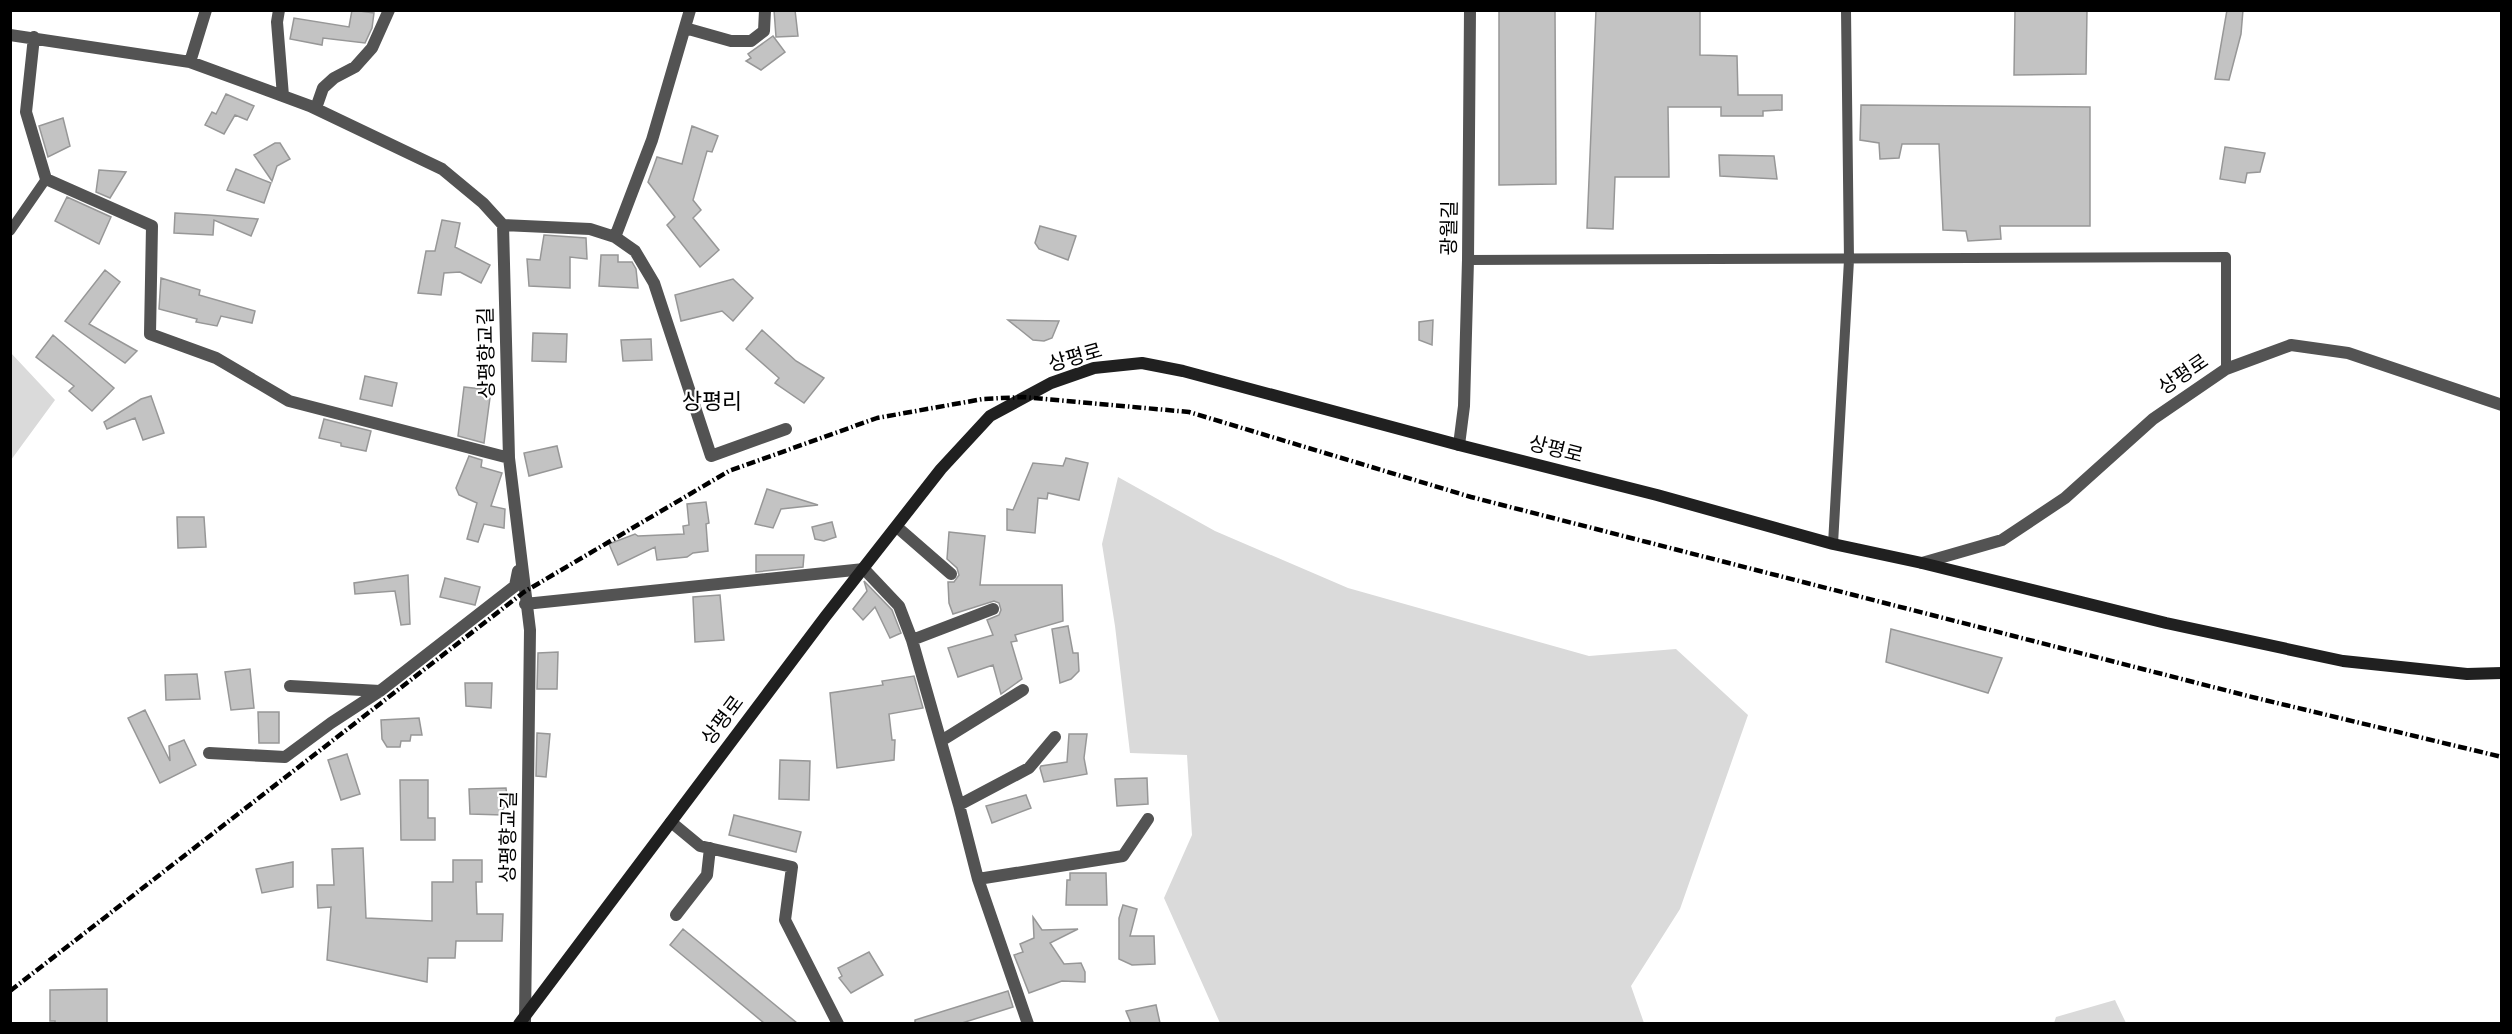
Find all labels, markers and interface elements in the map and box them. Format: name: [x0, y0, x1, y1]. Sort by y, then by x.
street label: 광월길: [1437, 200, 1461, 256]
street label: 상평향교길: [473, 307, 499, 399]
street label: 상평로: [1045, 338, 1105, 376]
street label: 상평로: [2153, 349, 2213, 399]
district label: 상평리: [682, 388, 742, 414]
street label: 상평로: [1526, 431, 1586, 467]
street label: 상평로: [696, 691, 748, 749]
street label: 상평향교길: [495, 791, 521, 883]

